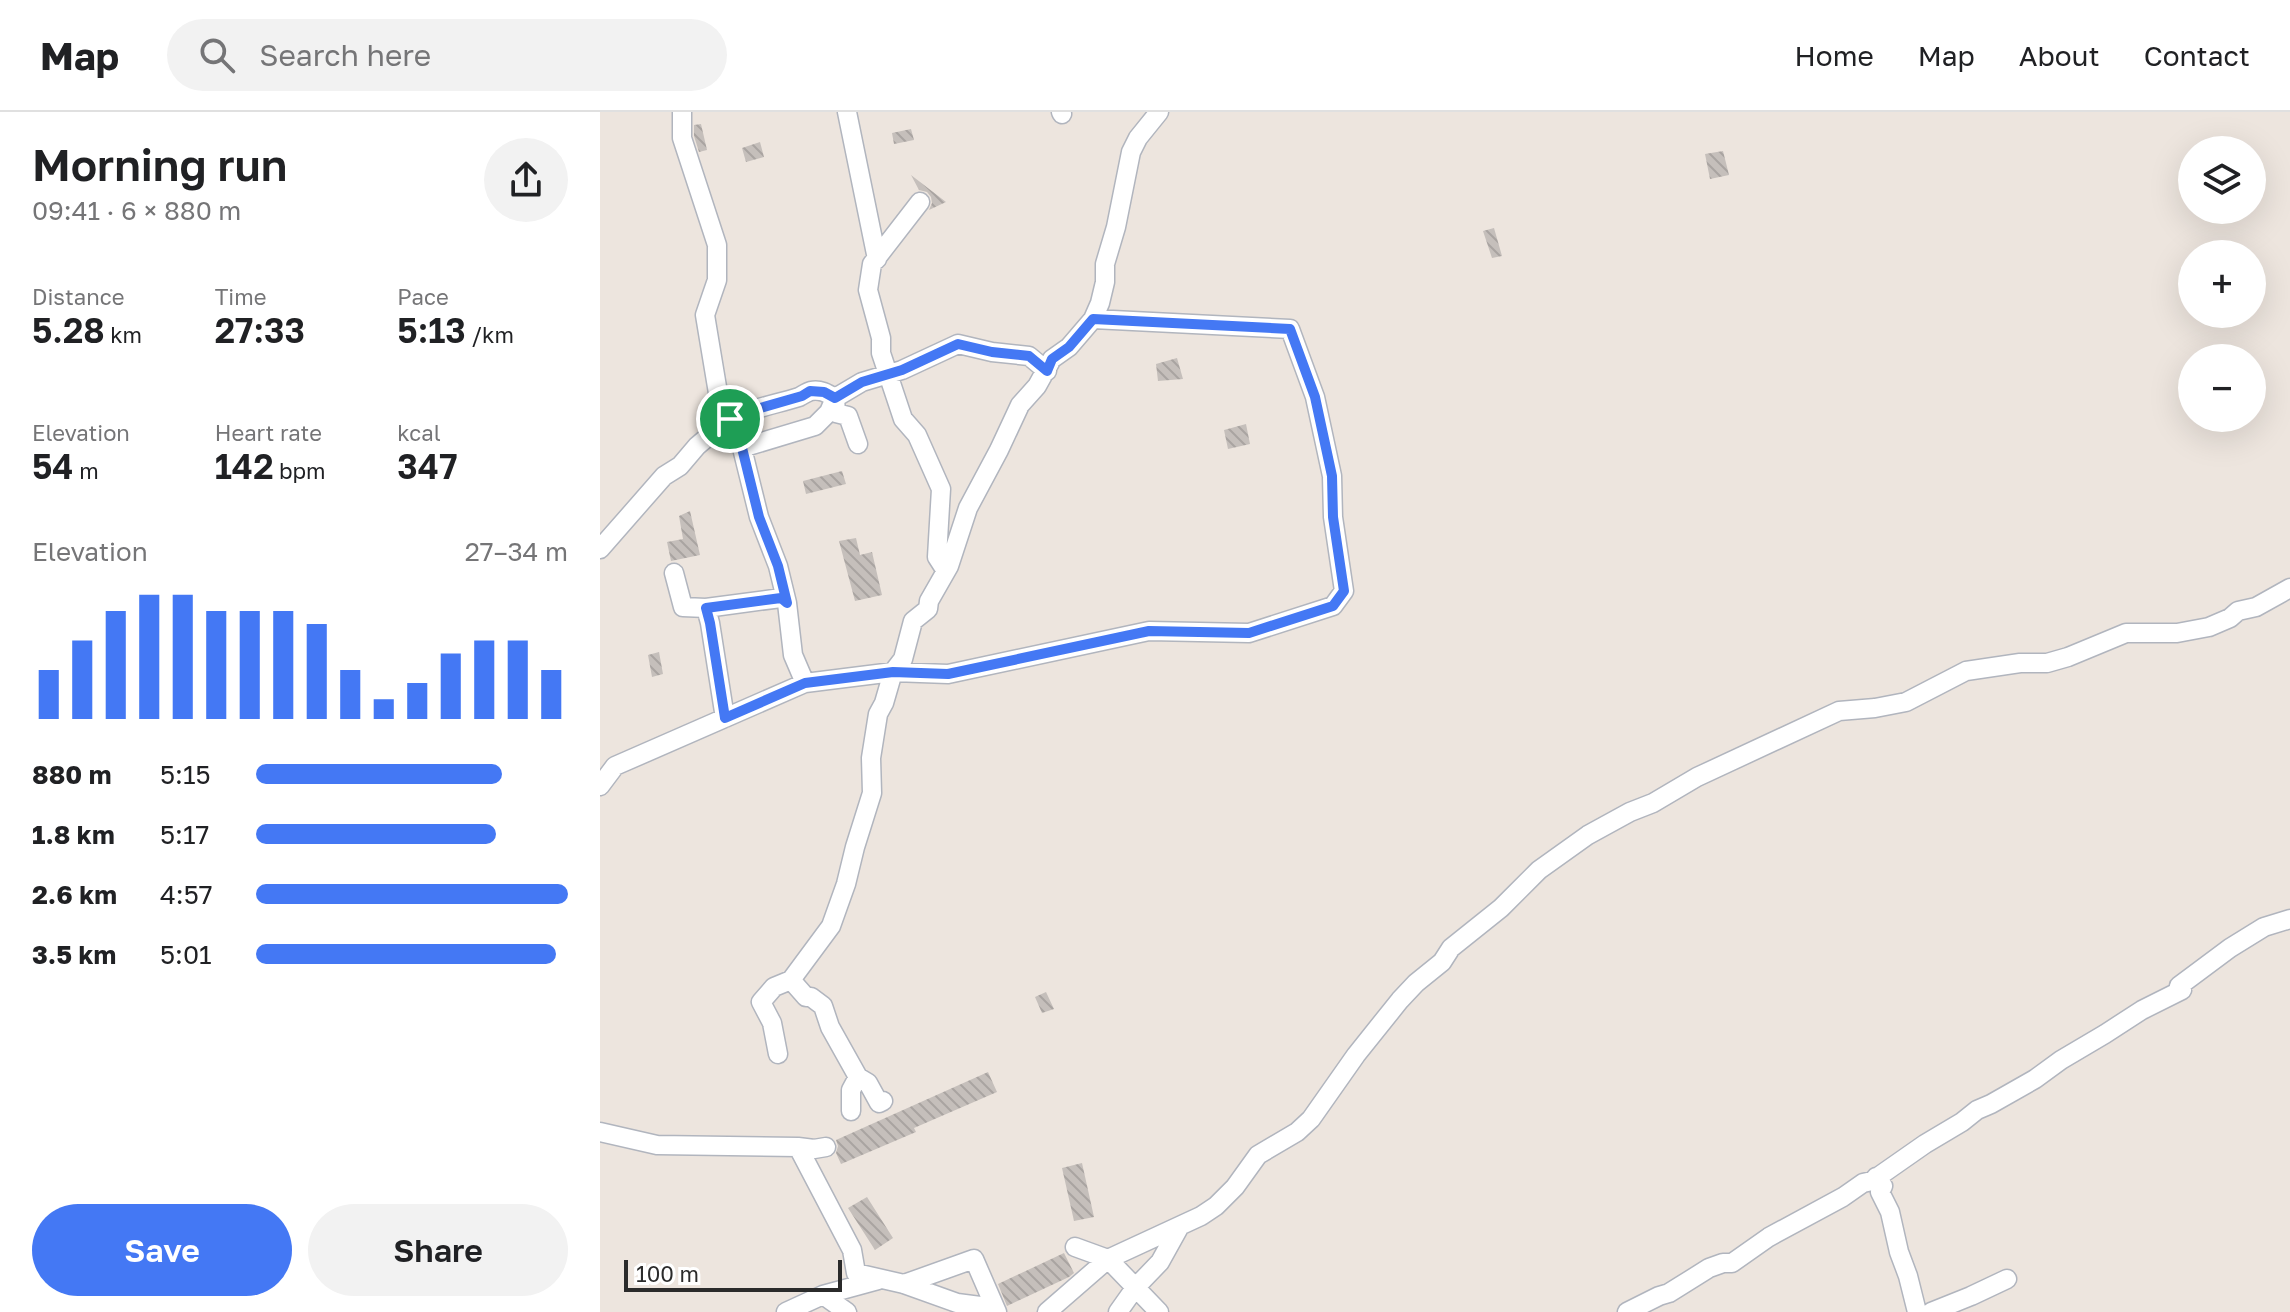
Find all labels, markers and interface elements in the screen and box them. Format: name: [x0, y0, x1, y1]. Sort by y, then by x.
search box: [167, 19, 727, 91]
text: Map: [40, 33, 119, 78]
icon: search: [195, 33, 239, 77]
text: Search here: [259, 37, 431, 73]
text: Home: [1795, 39, 1874, 72]
text: Map: [1918, 39, 1975, 72]
text: About: [2019, 39, 2100, 72]
text: Contact: [2144, 39, 2250, 72]
map controls: [2178, 136, 2266, 432]
button: layers: [2178, 136, 2266, 224]
text: Morning run: [32, 138, 287, 191]
button: share: [484, 138, 568, 222]
text: 09:41 · 6 × 880 m: [32, 195, 241, 226]
button: +: [2178, 240, 2266, 328]
text: Distance: [32, 283, 124, 310]
text: Time: [215, 283, 266, 310]
text: Pace: [397, 283, 449, 310]
text: 5.28: [32, 310, 105, 350]
text: 27:33: [215, 310, 305, 350]
text: 5:13: [397, 310, 466, 350]
text: km: [105, 321, 142, 348]
text: /km: [466, 321, 514, 348]
button: −: [2178, 344, 2266, 432]
pin: [696, 385, 764, 453]
icon: arrive: [708, 397, 752, 441]
text: Elevation: [32, 419, 130, 446]
text: Heart rate: [215, 419, 322, 446]
text: kcal: [397, 419, 441, 446]
text: 54: [32, 446, 74, 486]
text: 142: [215, 446, 274, 486]
text: 347: [397, 446, 458, 486]
text: m: [74, 457, 99, 484]
text: bpm: [274, 457, 326, 484]
text: Elevation: [32, 536, 148, 567]
text: 27–34 m: [465, 536, 568, 567]
text: 880 m: [32, 759, 111, 790]
text: 5:15: [160, 759, 211, 790]
text: 1.8 km: [32, 819, 115, 850]
text: 5:17: [160, 819, 209, 850]
text: 2.6 km: [32, 879, 117, 910]
text: 4:57: [160, 879, 213, 910]
text: 3.5 km: [32, 939, 116, 970]
text: 5:01: [160, 939, 212, 970]
button: Save: [32, 1204, 292, 1296]
button: Share: [308, 1204, 568, 1296]
scale bar: [624, 1256, 842, 1292]
text: 100 m: [636, 1260, 699, 1287]

